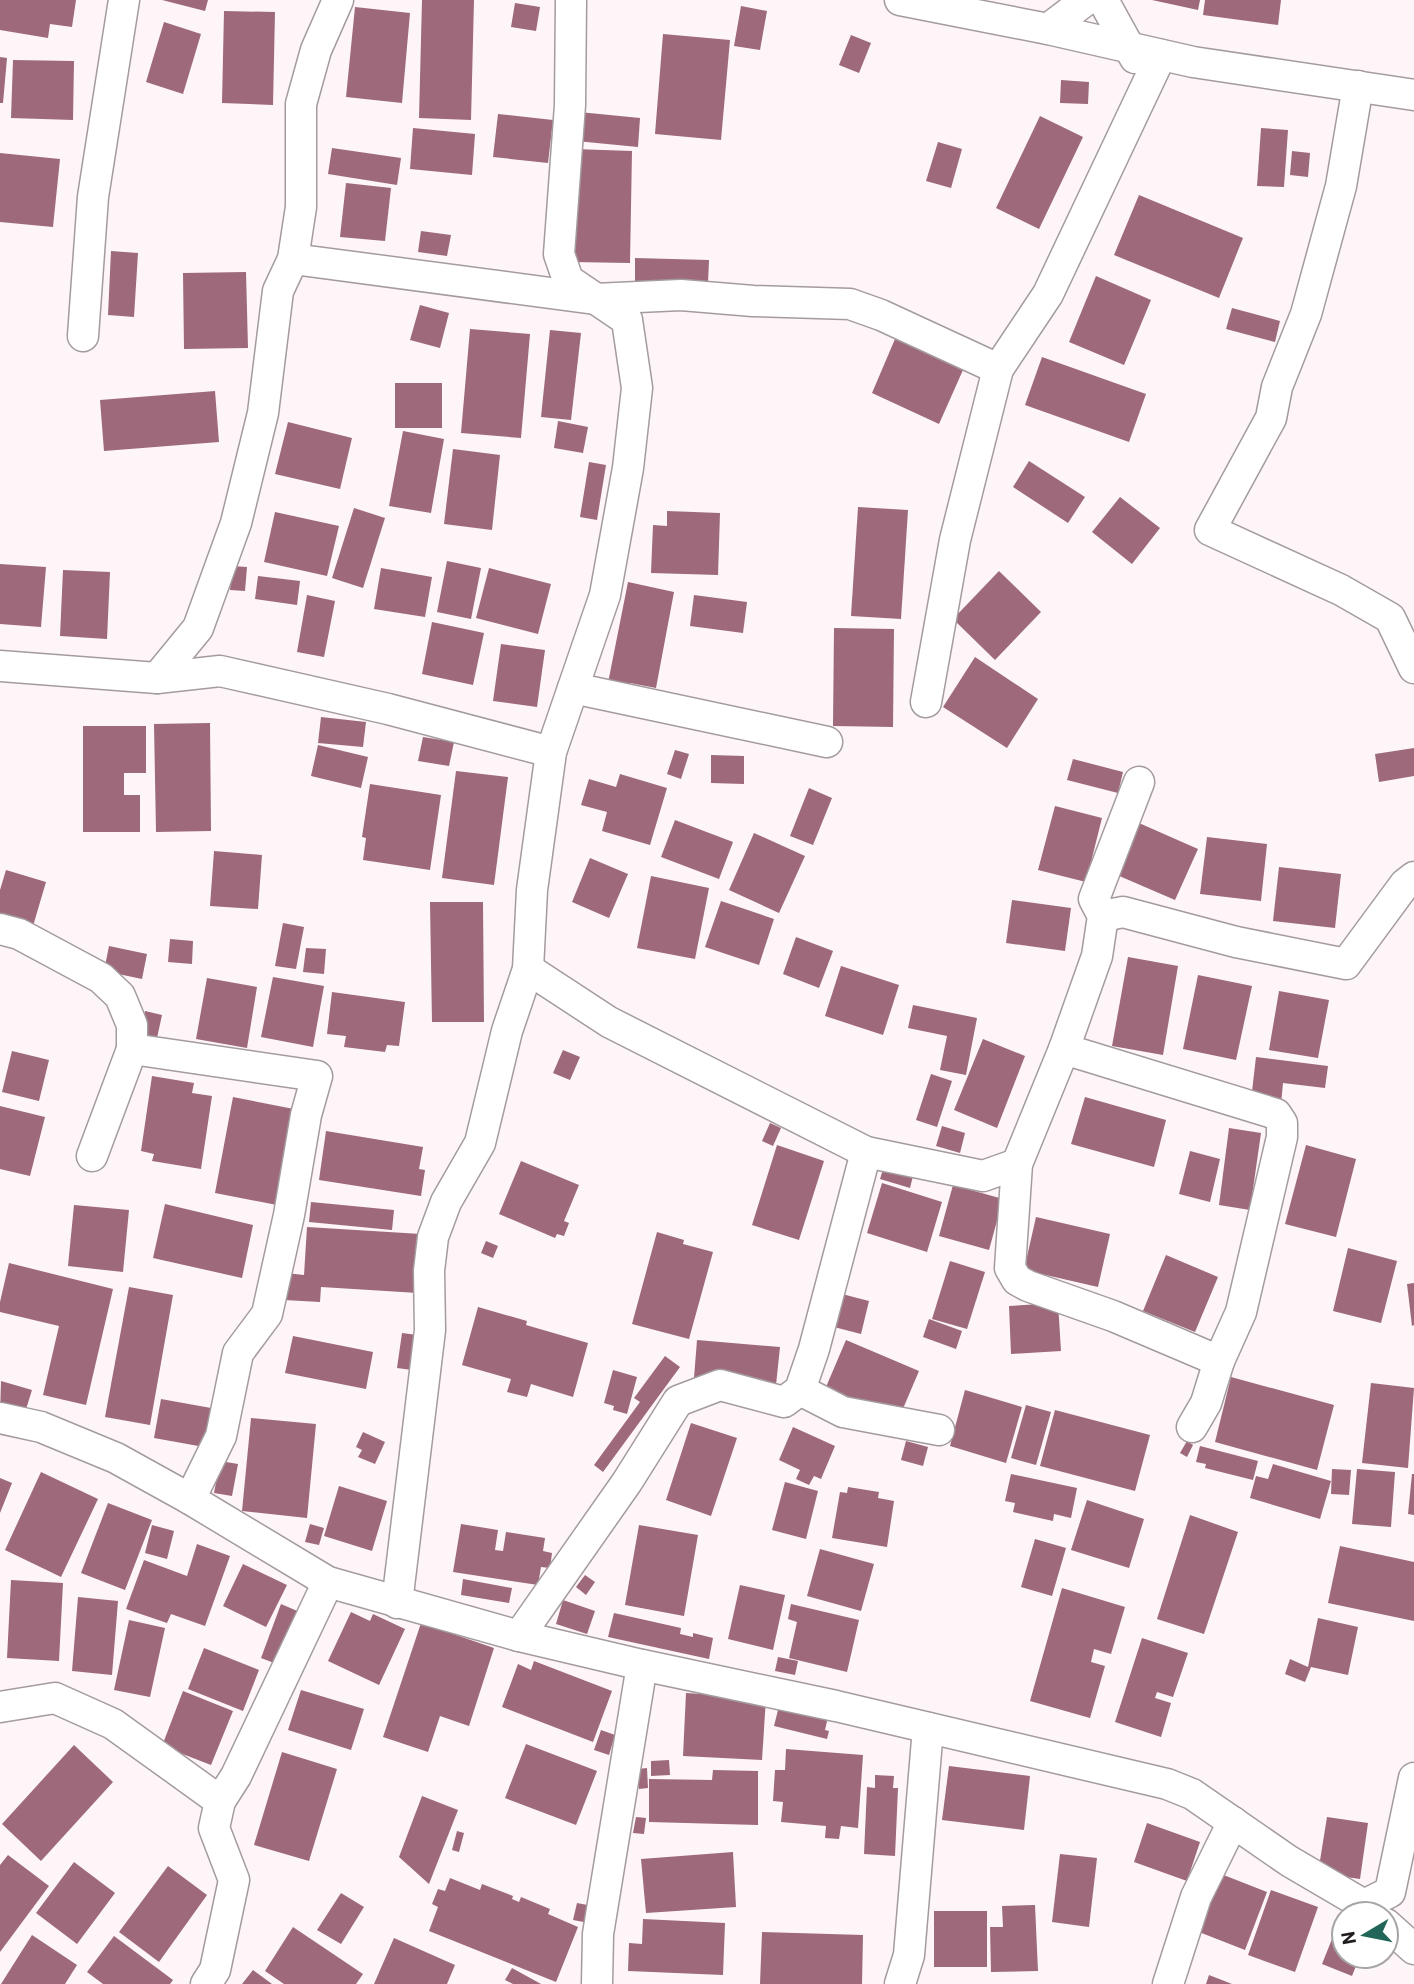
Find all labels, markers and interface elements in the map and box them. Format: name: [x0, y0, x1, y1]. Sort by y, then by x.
north arrow: [1330, 1900, 1400, 1970]
text: N: [1335, 1930, 1360, 1946]

